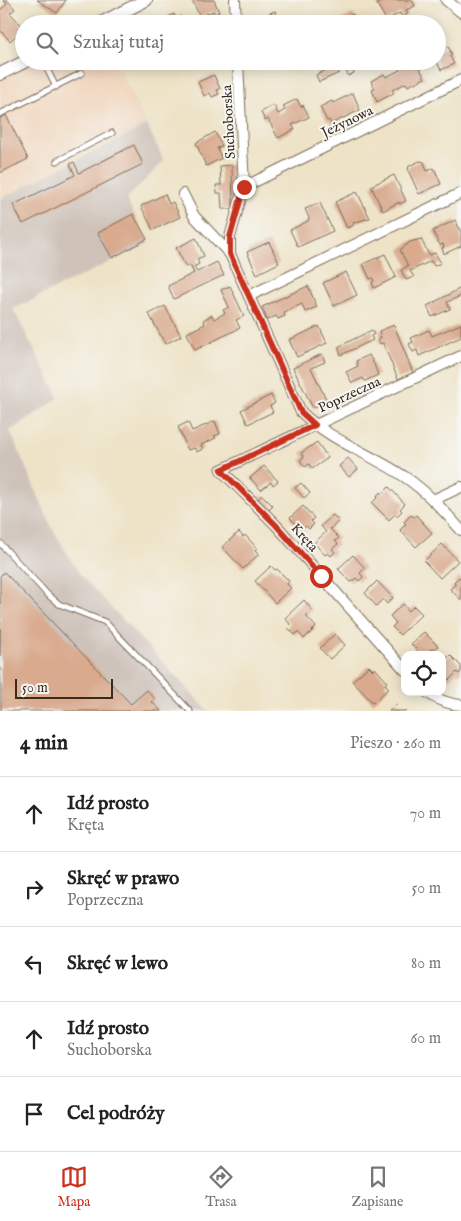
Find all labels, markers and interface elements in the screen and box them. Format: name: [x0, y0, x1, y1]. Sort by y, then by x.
search box: [15, 15, 446, 70]
icon: search: [33, 29, 61, 57]
text: Szukaj tutaj: [73, 31, 164, 55]
street label: Suchoborska: [218, 84, 240, 159]
street label: Jeżynowa: [317, 101, 377, 143]
route end: [233, 176, 256, 199]
street label: Poprzeczna: [315, 372, 384, 417]
street label: Kręta: [287, 520, 322, 556]
route start: [310, 565, 333, 588]
map controls: [401, 651, 446, 696]
button: locate: [401, 651, 446, 696]
scale bar: [15, 676, 112, 699]
text: 50 m: [22, 679, 48, 697]
text: 4 min: [20, 730, 68, 757]
text: Pieszo · 260 m: [350, 734, 441, 754]
text: Idź prosto: [67, 792, 149, 816]
icon: ahead: [20, 800, 48, 828]
text: 70 m: [410, 804, 441, 824]
text: Kręta: [67, 816, 104, 836]
text: Skręć w prawo: [67, 867, 179, 891]
icon: right: [20, 875, 48, 903]
text: 50 m: [412, 879, 441, 899]
text: Poprzeczna: [67, 891, 144, 911]
icon: left: [20, 950, 48, 978]
text: Skręć w lewo: [67, 952, 168, 976]
text: 80 m: [411, 954, 441, 974]
text: Idź prosto: [67, 1017, 149, 1041]
icon: ahead: [20, 1025, 48, 1053]
text: 60 m: [411, 1029, 441, 1049]
text: Suchoborska: [67, 1041, 152, 1061]
icon: arrive: [20, 1100, 48, 1128]
text: Cel podróży: [67, 1102, 165, 1126]
tab: Mapa: [57, 1163, 90, 1211]
tab: Trasa: [205, 1163, 237, 1211]
tab: Zapisane: [352, 1163, 404, 1211]

